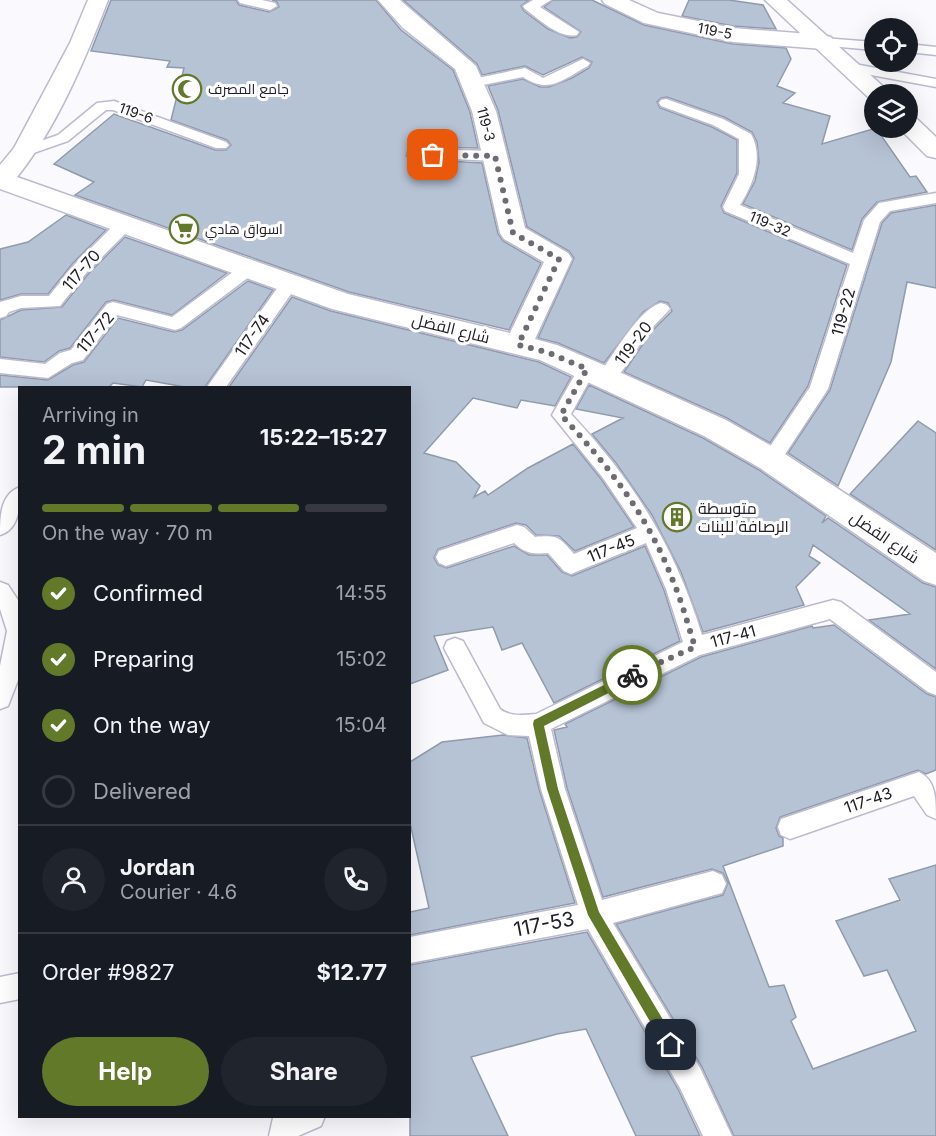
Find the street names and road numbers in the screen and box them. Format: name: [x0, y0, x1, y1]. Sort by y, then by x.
street label: 119-5: [696, 19, 734, 42]
street label: 119-6: [117, 99, 156, 127]
street label: 119-3: [474, 105, 499, 143]
street label: 119-32: [747, 207, 794, 240]
street label: 117-70: [58, 245, 104, 295]
street label: 119-22: [827, 286, 859, 338]
street label: 117-72: [72, 307, 118, 357]
street label: شارع الفضل: [410, 309, 492, 349]
street label: 117-74: [230, 310, 274, 360]
street label: 119-20: [610, 317, 656, 369]
street label: شارع الفضل: [845, 507, 923, 569]
street label: 117-45: [584, 529, 638, 567]
street label: 117-41: [708, 620, 758, 652]
street label: 117-43: [841, 782, 895, 818]
street label: 117-53: [512, 906, 576, 942]

